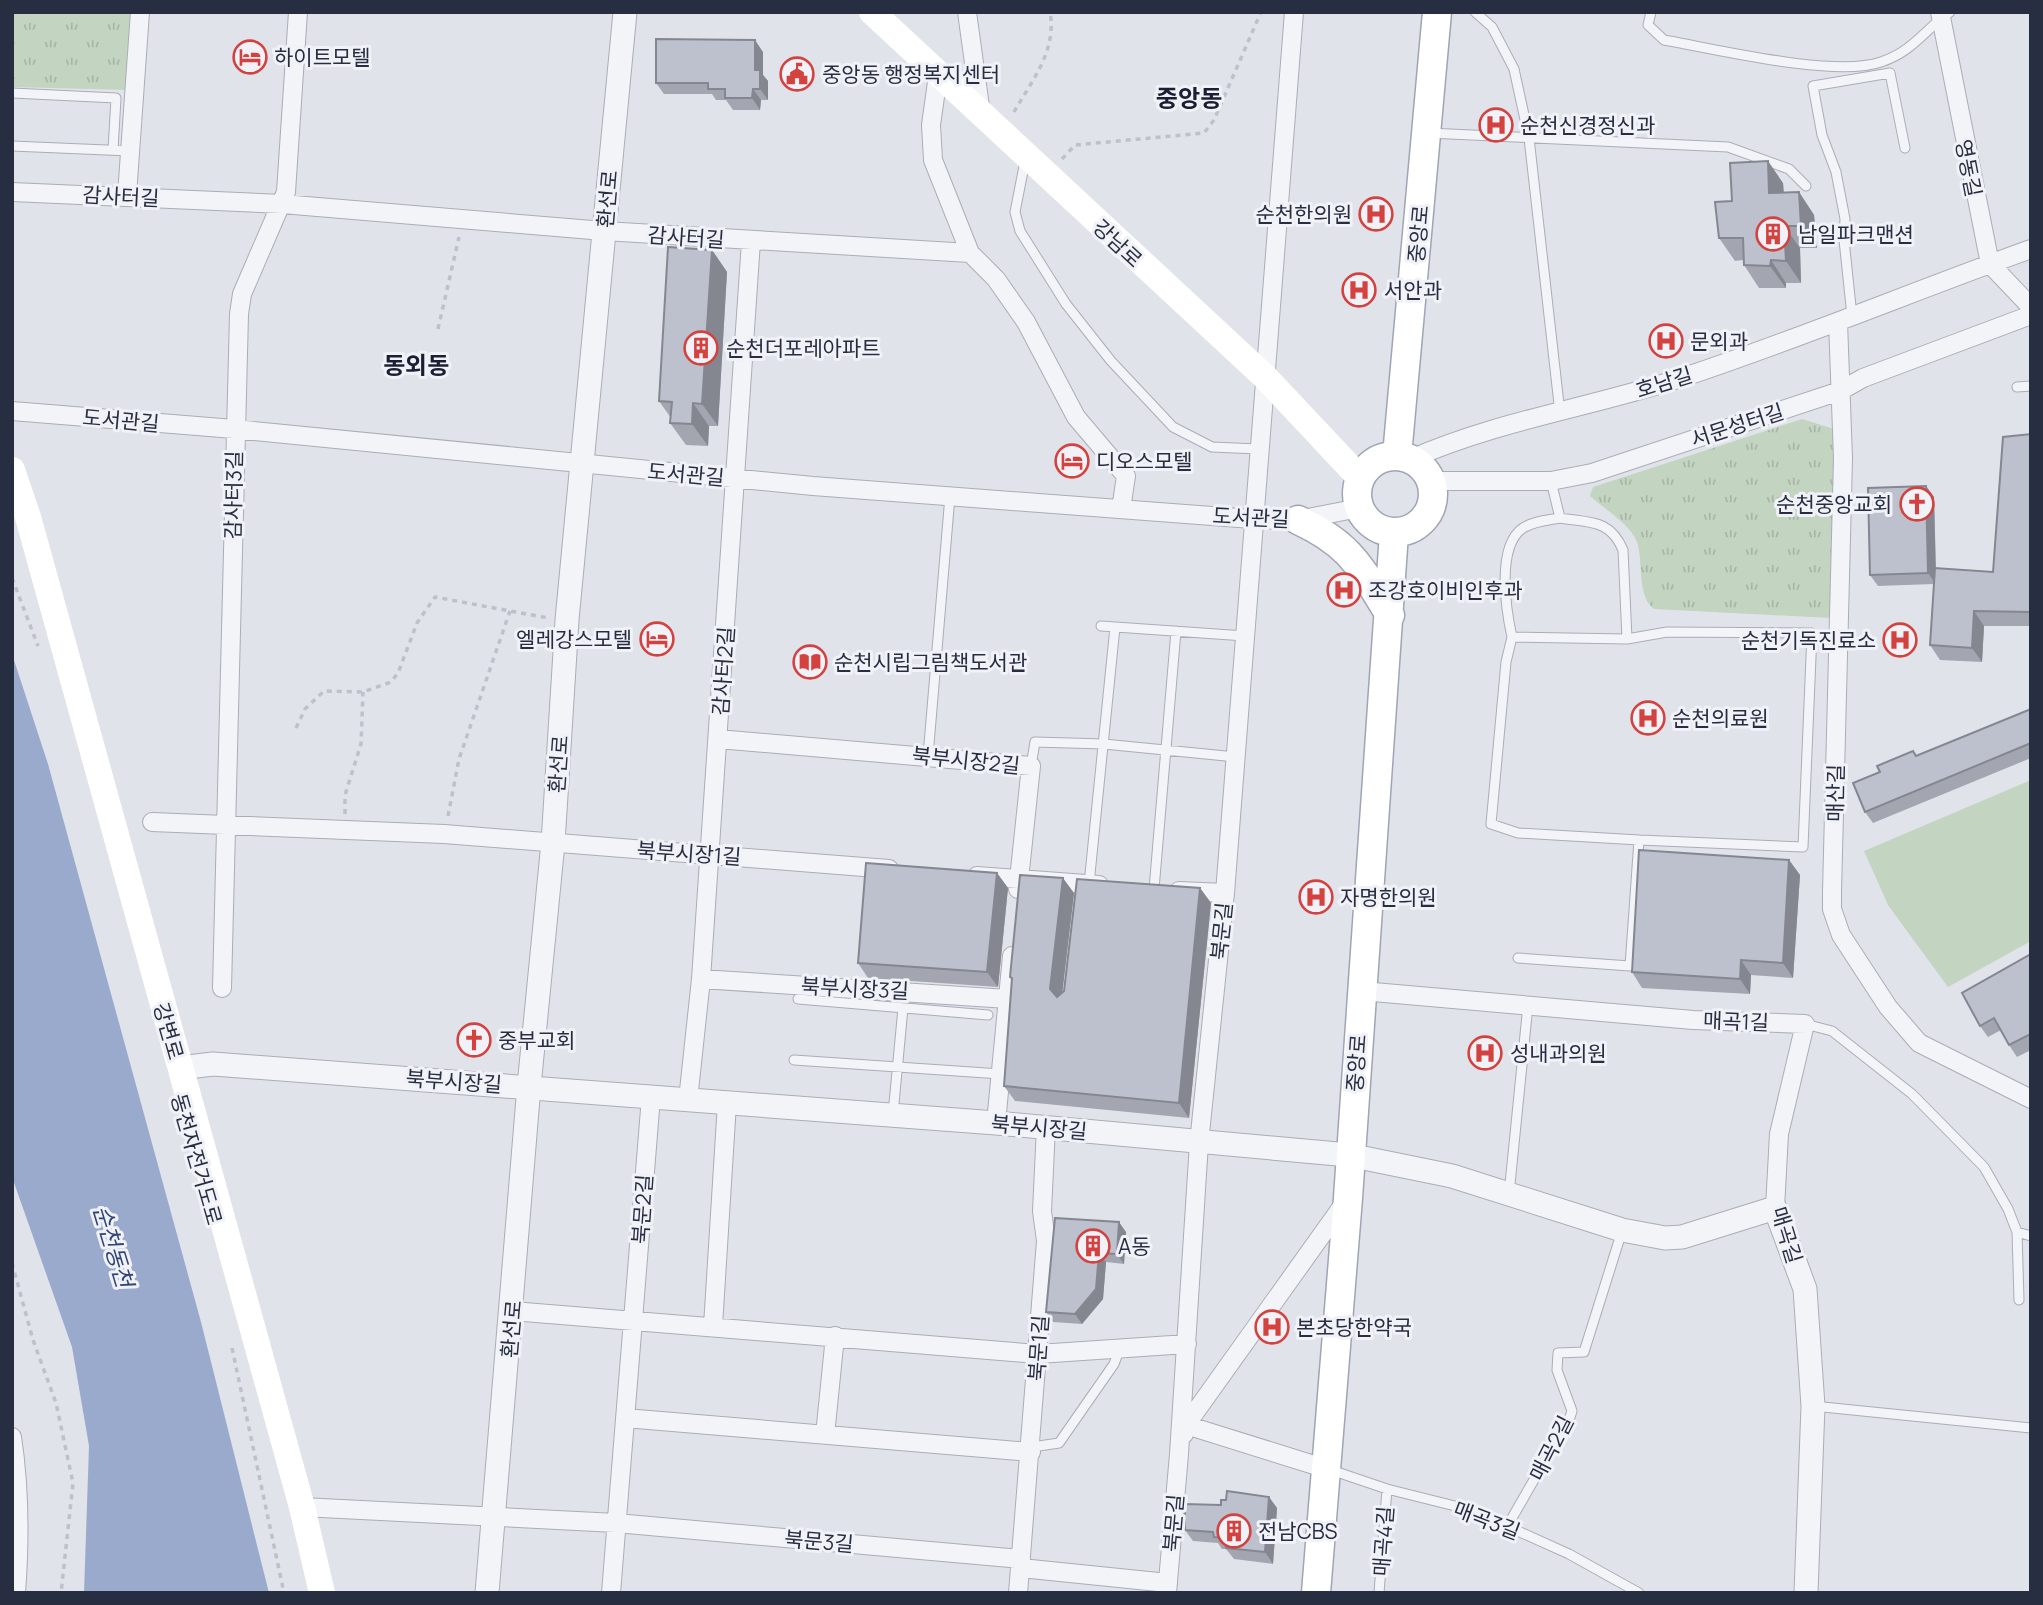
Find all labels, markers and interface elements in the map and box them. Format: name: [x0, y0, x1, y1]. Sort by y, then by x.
hotel icon: 하이트모텔: [231, 38, 269, 76]
place label: 하이트모텔: [274, 43, 371, 71]
public building icon: 중앙동 행정복지센터: [778, 55, 816, 93]
place label: 중앙동 행정복지센터: [822, 60, 1000, 88]
district label: 중앙동: [1156, 81, 1222, 114]
hospital icon: 순천신경정신과: [1477, 106, 1515, 144]
place label: 순천신경정신과: [1520, 111, 1655, 139]
street label: 영동길: [1950, 137, 1988, 199]
street label: 환선로: [591, 169, 623, 229]
street label: 감사터길: [82, 180, 160, 212]
hospital icon: 순천한의원: [1357, 195, 1395, 233]
place label: 순천한의원: [1255, 200, 1352, 228]
street label: 중앙로: [1402, 204, 1434, 264]
street label: 강남로: [1087, 213, 1149, 273]
building icon: 남일파크맨션: [1754, 215, 1792, 253]
street label: 감사터길: [646, 220, 726, 254]
place label: 남일파크맨션: [1798, 220, 1914, 248]
hospital icon: 서안과: [1340, 271, 1378, 309]
place label: 서안과: [1384, 276, 1442, 304]
hospital icon: 문외과: [1647, 322, 1685, 360]
place label: 문외과: [1690, 327, 1748, 355]
building icon: 순천더포레아파트: [682, 329, 720, 367]
place label: 순천더포레아파트: [726, 334, 881, 362]
district label: 동외동: [383, 348, 449, 381]
street label: 호남길: [1632, 360, 1696, 404]
street label: 서문성터길: [1687, 397, 1787, 453]
street label: 도서관길: [81, 403, 161, 437]
hotel icon: 디오스모텔: [1053, 442, 1091, 480]
place label: 디오스모텔: [1096, 447, 1193, 475]
street label: 감사터3길: [218, 450, 248, 540]
street label: 도서관길: [646, 457, 726, 491]
church icon: 순천중앙교회: [1898, 485, 1936, 523]
place label: 순천중앙교회: [1776, 490, 1892, 518]
street label: 도서관길: [1212, 501, 1290, 533]
hospital icon: 조강호이비인후과: [1325, 571, 1363, 609]
place label: 조강호이비인후과: [1368, 576, 1523, 604]
hotel icon: 엘레강스모텔: [638, 620, 676, 658]
hospital icon: 순천기독진료소: [1881, 621, 1919, 659]
place label: 엘레강스모텔: [516, 625, 632, 653]
street label: 감사터2길: [706, 626, 740, 716]
place label: 순천기독진료소: [1741, 626, 1876, 654]
library icon: 순천시립그림책도서관: [791, 643, 829, 681]
place label: 순천시립그림책도서관: [834, 648, 1027, 676]
hospital icon: 순천의료원: [1629, 699, 1667, 737]
place label: 순천의료원: [1672, 704, 1769, 732]
street label: 환선로: [542, 734, 574, 794]
street label: 북부시장2길: [911, 740, 1021, 780]
street label: 매산길: [1820, 764, 1850, 822]
street label: 북부시장1길: [636, 835, 742, 871]
hospital icon: 자명한의원: [1297, 878, 1335, 916]
place label: 자명한의원: [1340, 883, 1437, 911]
street label: 북문길: [1204, 901, 1238, 961]
street label: 북부시장3길: [800, 971, 910, 1005]
street label: 강변로: [148, 999, 190, 1063]
street label: 매곡1길: [1702, 1006, 1770, 1036]
church icon: 중부교회: [455, 1021, 493, 1059]
place label: 중부교회: [498, 1026, 575, 1054]
street label: 중앙로: [1340, 1033, 1372, 1093]
hospital icon: 성내과의원: [1466, 1034, 1504, 1072]
place label: 성내과의원: [1510, 1039, 1607, 1067]
street label: 북부시장길: [405, 1064, 503, 1098]
street label: 동천자전거도로: [165, 1090, 229, 1228]
street label: 북부시장길: [990, 1109, 1088, 1145]
street label: 북문2길: [626, 1173, 658, 1245]
water label: 순천동천: [86, 1201, 143, 1294]
street label: 매곡길: [1765, 1203, 1809, 1267]
building icon: A동: [1074, 1227, 1112, 1265]
place label: A동: [1118, 1232, 1151, 1260]
street label: 환선로: [495, 1299, 527, 1359]
hospital icon: 본초당한약국: [1253, 1308, 1291, 1346]
place label: 본초당한약국: [1296, 1313, 1412, 1341]
street label: 북문1길: [1022, 1314, 1054, 1382]
street label: 매곡2길: [1523, 1410, 1579, 1486]
street label: 북문길: [1157, 1493, 1189, 1553]
street label: 매곡3길: [1450, 1494, 1524, 1546]
street label: 매곡4길: [1367, 1505, 1399, 1577]
building icon: 전남CBS: [1215, 1512, 1253, 1550]
place label: 전남CBS: [1258, 1517, 1338, 1545]
street label: 북문3길: [783, 1524, 855, 1558]

